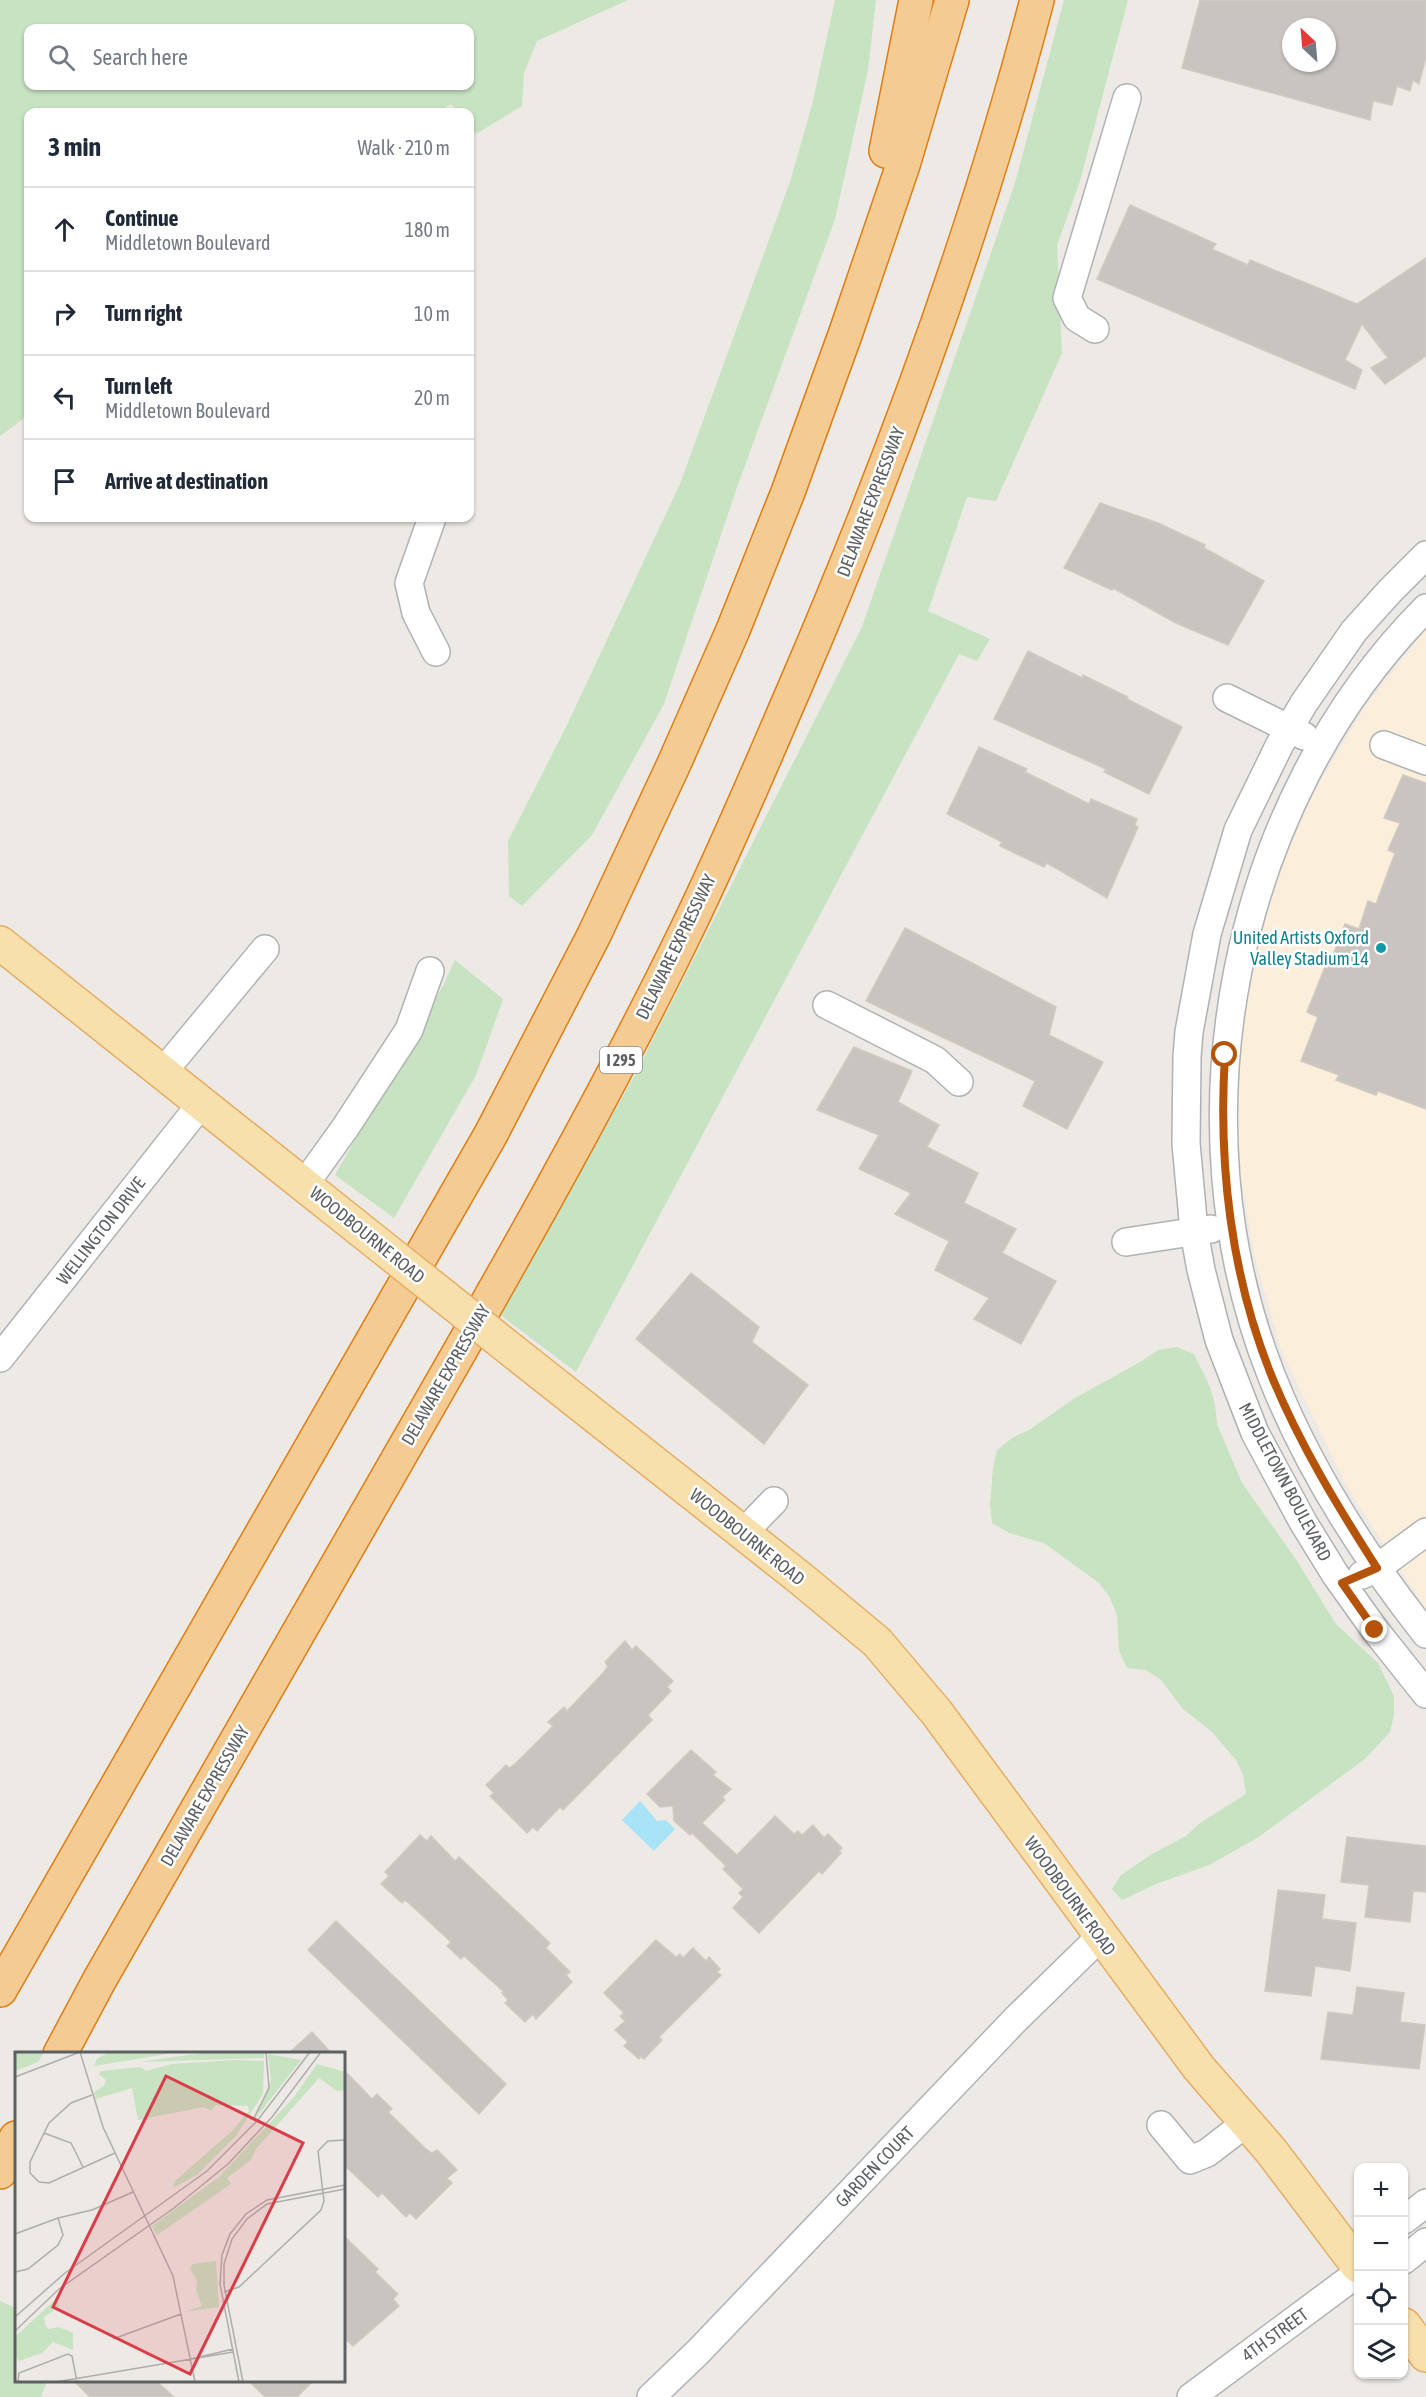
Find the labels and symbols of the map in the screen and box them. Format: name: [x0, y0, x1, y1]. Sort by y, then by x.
north arrow: [1282, 18, 1336, 72]
street label: DELAWARE EXPRESSWAY: [832, 424, 909, 580]
street label: DELAWARE EXPRESSWAY: [631, 871, 720, 1023]
place label: United Artists Oxford Valley Stadium 14: [1233, 927, 1369, 969]
marker: United Artists Oxford Valley Stadium 14: [1374, 941, 1388, 955]
route start: [1211, 1041, 1237, 1067]
road number: I 295: [600, 1047, 642, 1073]
street label: WELLINGTON DRIVE: [52, 1172, 149, 1289]
street label: WOODBOURNE ROAD: [306, 1182, 429, 1287]
street label: DELAWARE EXPRESSWAY: [397, 1301, 494, 1449]
street label: MIDDLETOWN BOULEVARD: [1235, 1399, 1336, 1564]
street label: WOODBOURNE ROAD: [686, 1484, 809, 1589]
route end: [1361, 1616, 1387, 1642]
street label: DELAWARE EXPRESSWAY: [156, 1722, 253, 1870]
street label: WOODBOURNE ROAD: [1020, 1832, 1121, 1959]
inset map: [15, 2052, 345, 2382]
street label: GARDEN COURT: [831, 2122, 918, 2211]
street label: 4TH STREET: [1237, 2303, 1312, 2366]

